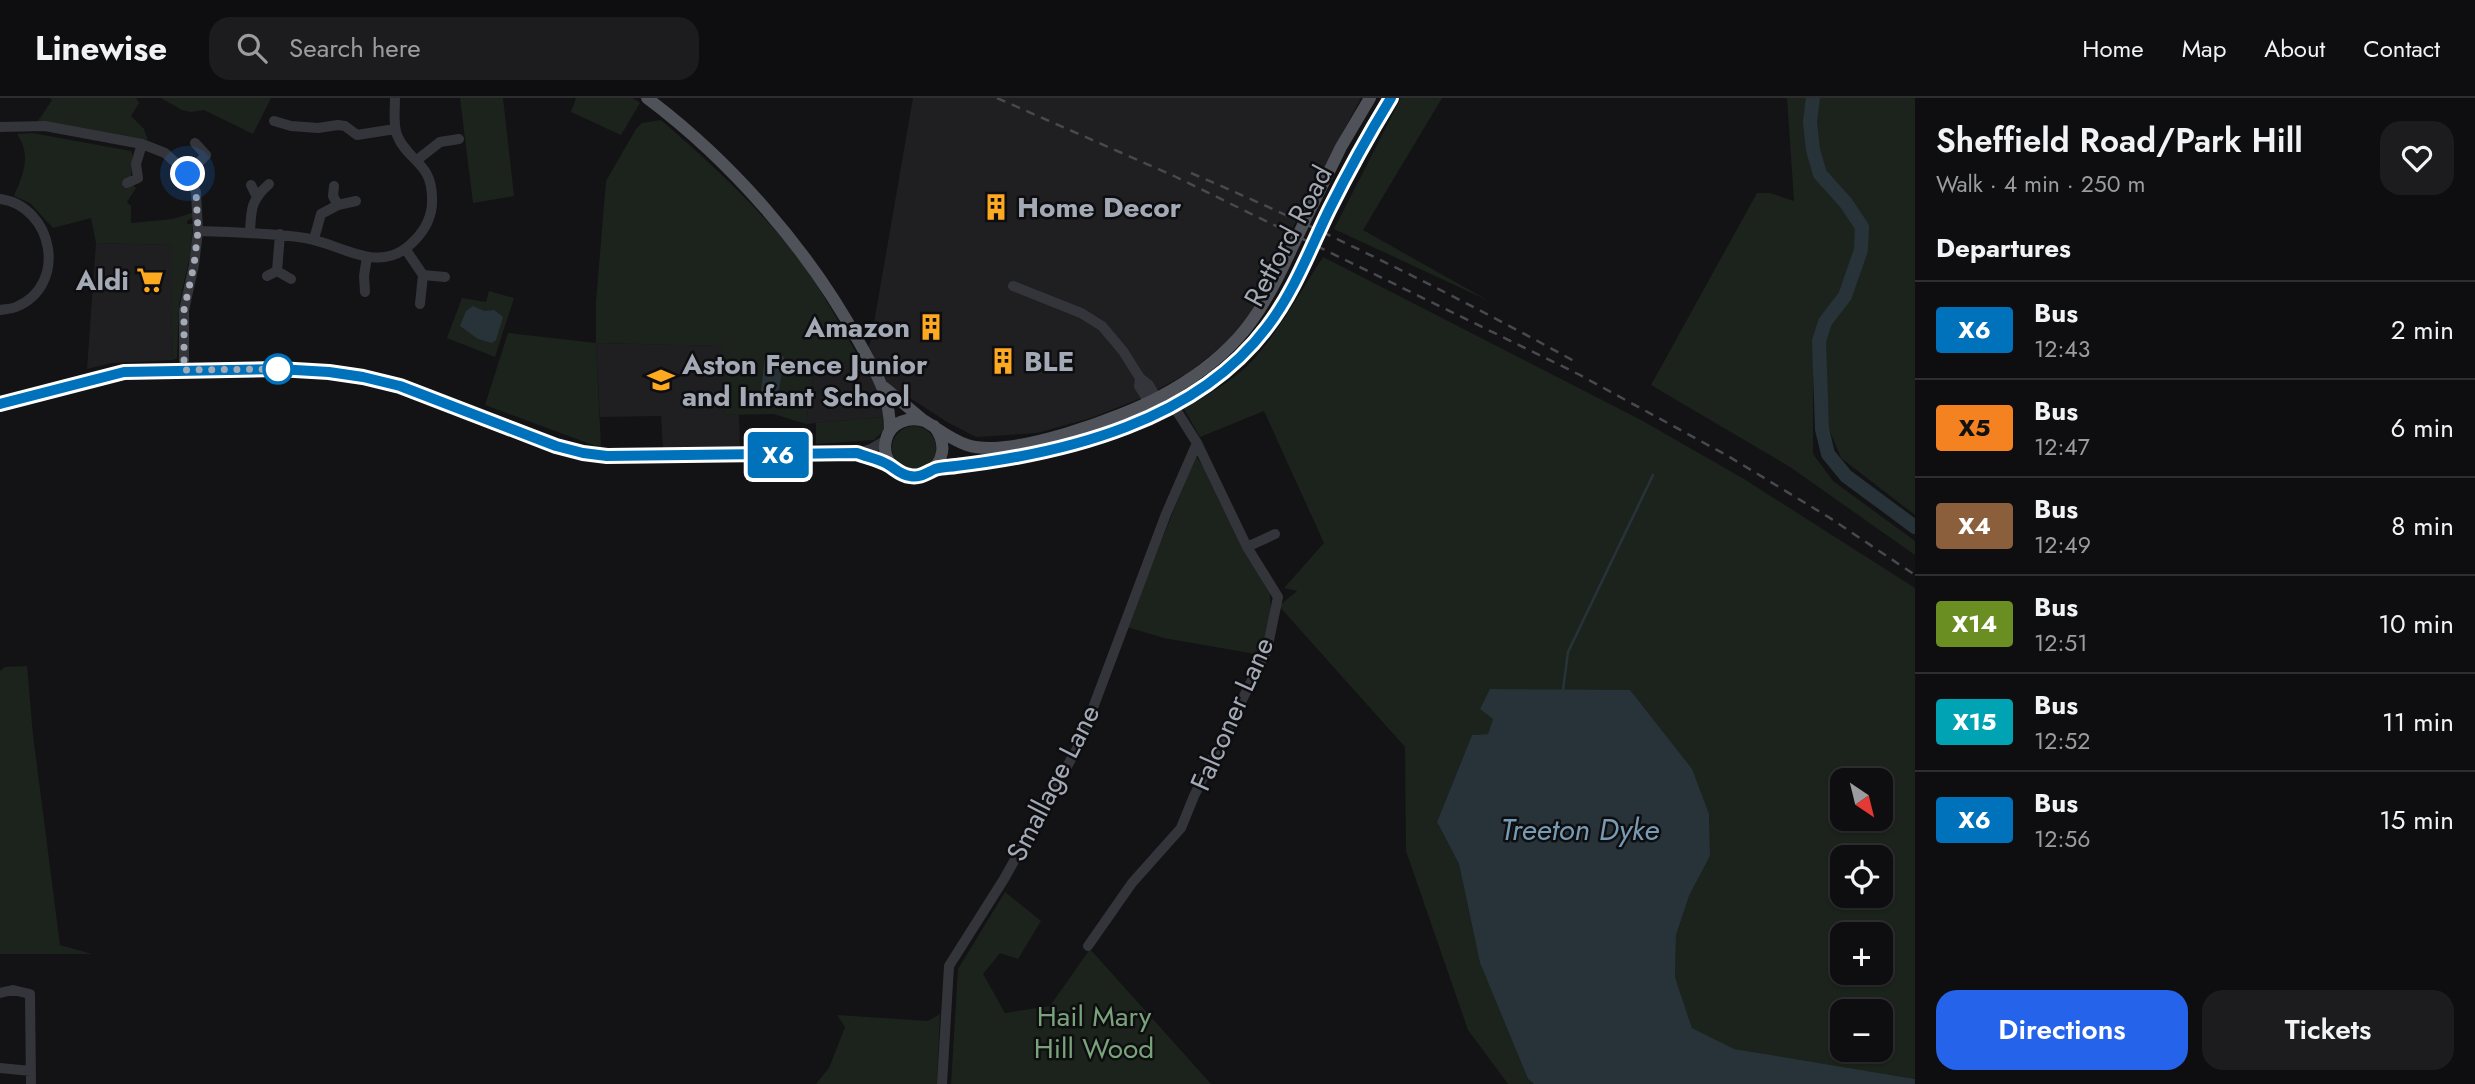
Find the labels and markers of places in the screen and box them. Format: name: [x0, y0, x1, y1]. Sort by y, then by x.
place label: Home Decor: [1017, 187, 1182, 228]
building icon: Home Decor: [981, 192, 1011, 222]
place label: Aldi: [75, 260, 129, 301]
supermarket icon: Aldi: [135, 265, 165, 295]
place label: Amazon: [804, 307, 910, 348]
building icon: Amazon: [916, 312, 946, 342]
place label: BLE: [1024, 341, 1074, 382]
place label: Aston Fence Junior and Infant School: [681, 344, 928, 417]
building icon: BLE: [988, 346, 1018, 376]
unlabelled marker: [263, 354, 293, 384]
school or university icon: Aston Fence Junior and Infant School: [646, 365, 676, 395]

